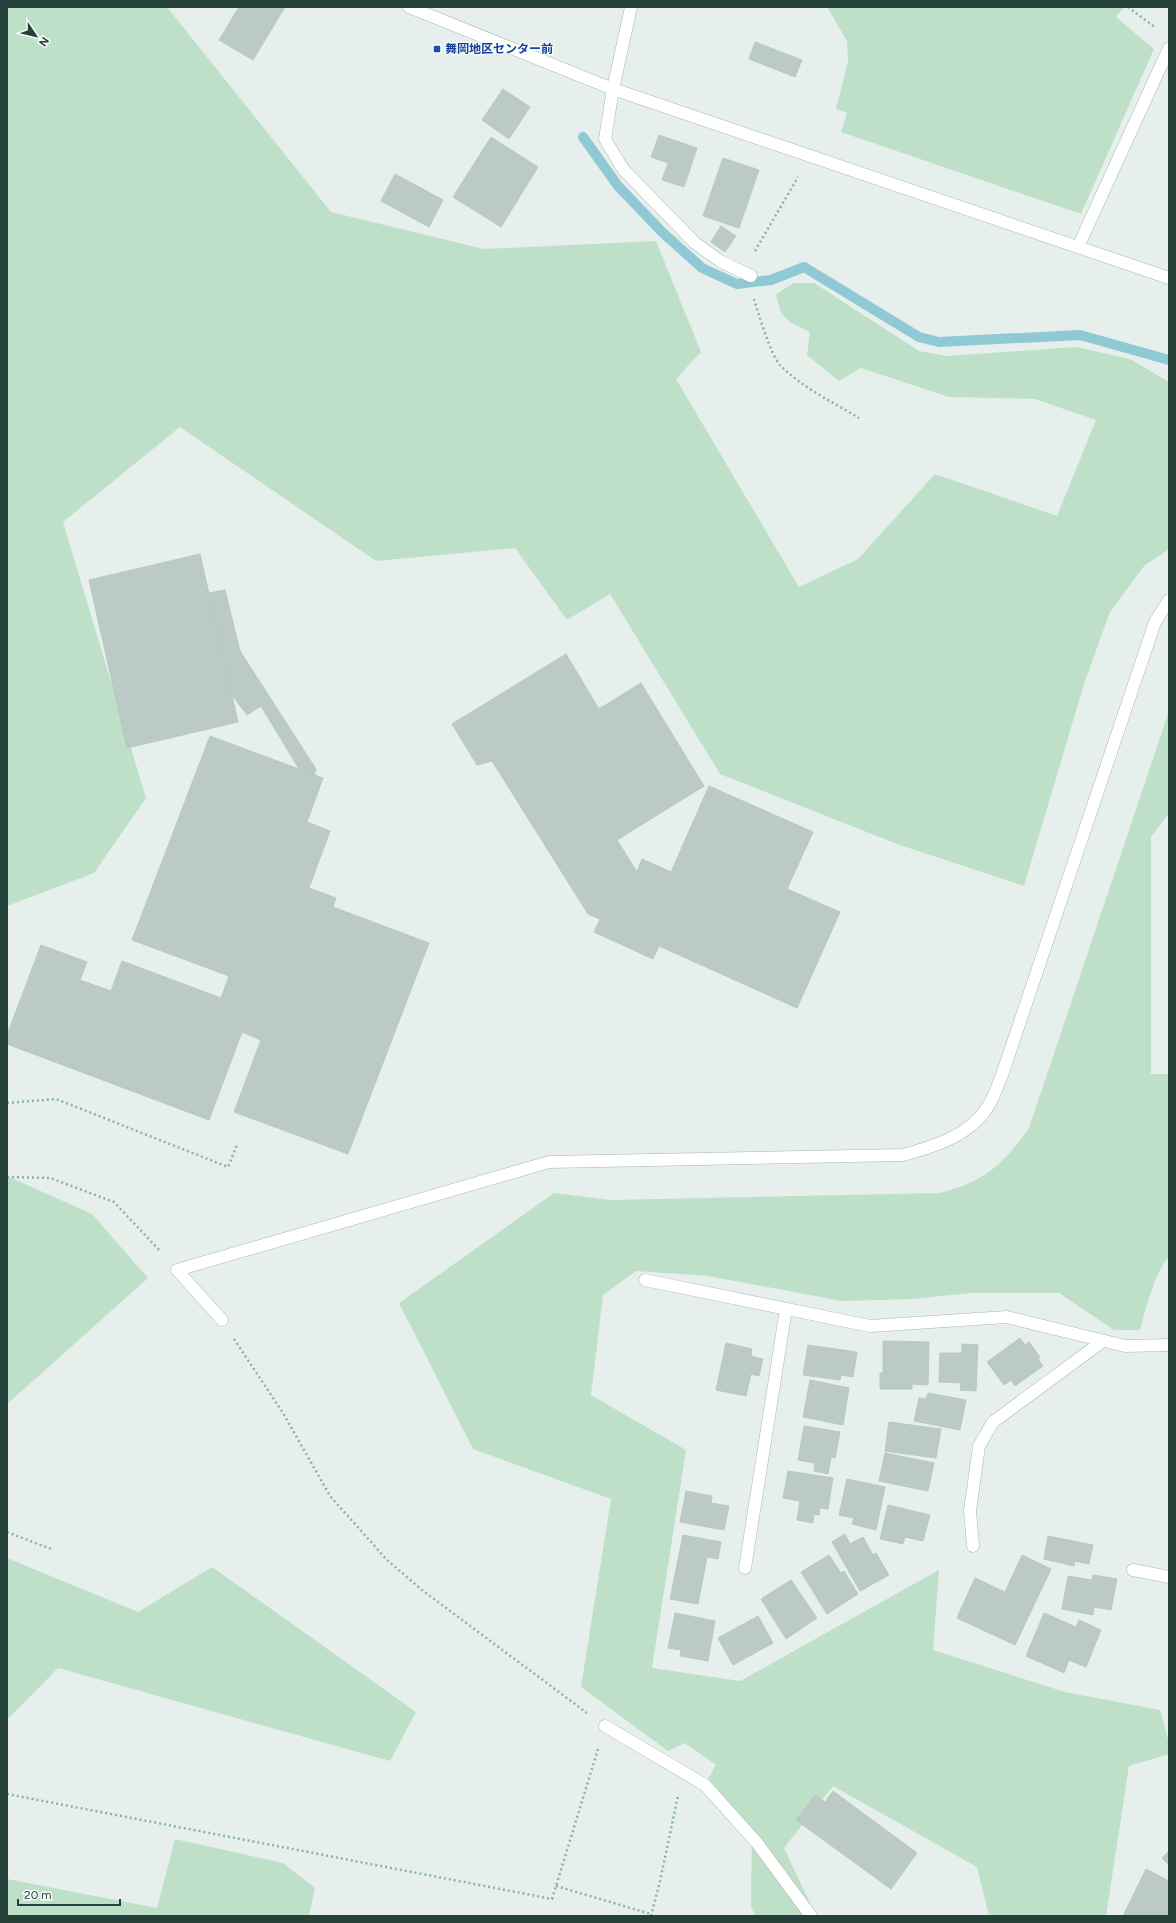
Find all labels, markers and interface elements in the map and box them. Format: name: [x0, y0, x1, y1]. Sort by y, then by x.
north arrow: [16, 16, 56, 56]
text: N: [36, 34, 52, 49]
place label: 舞岡地区センター前: [445, 42, 553, 56]
marker: 舞岡地区センター前: [432, 44, 442, 54]
scale bar: [18, 1881, 120, 1907]
text: 20 m: [24, 1888, 52, 1902]

